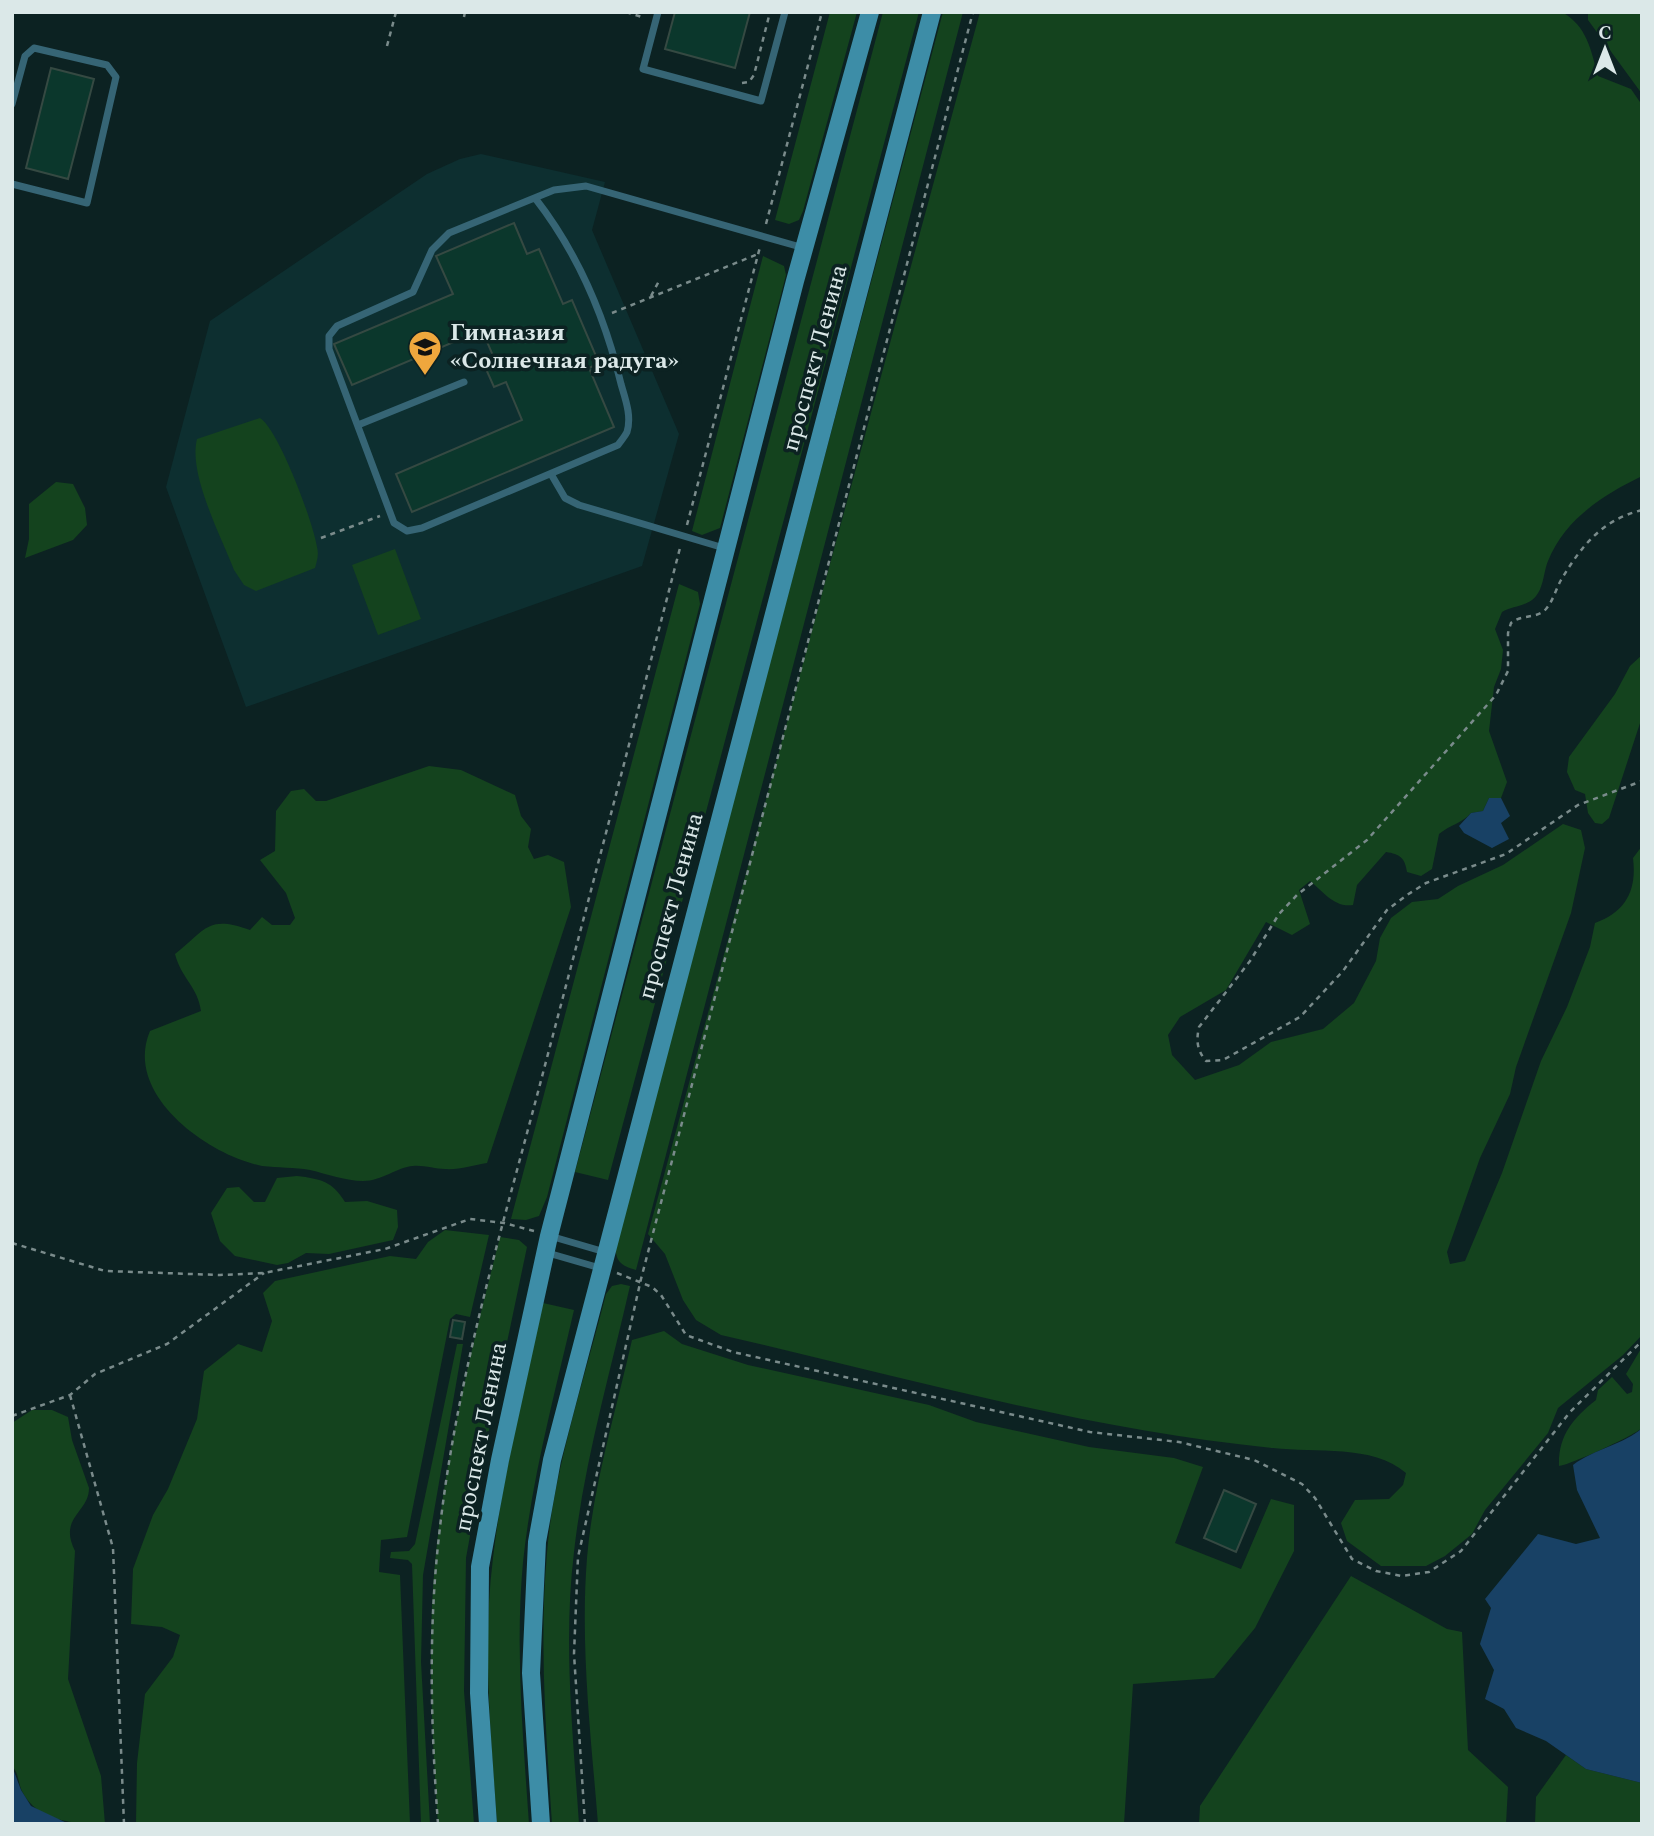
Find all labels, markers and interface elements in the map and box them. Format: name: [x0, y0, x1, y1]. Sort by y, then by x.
north arrow: [1570, 14, 1640, 84]
text: С: [1598, 19, 1612, 48]
street label: проспект Ленина: [773, 260, 857, 456]
place label: Гимназия «Солнечная радуга»: [450, 315, 679, 379]
school or university icon: Гимназия «Солнечная радуга»: [406, 328, 444, 377]
street label: проспект Ленина: [629, 808, 713, 1004]
street label: проспект Ленина: [445, 1339, 517, 1535]

